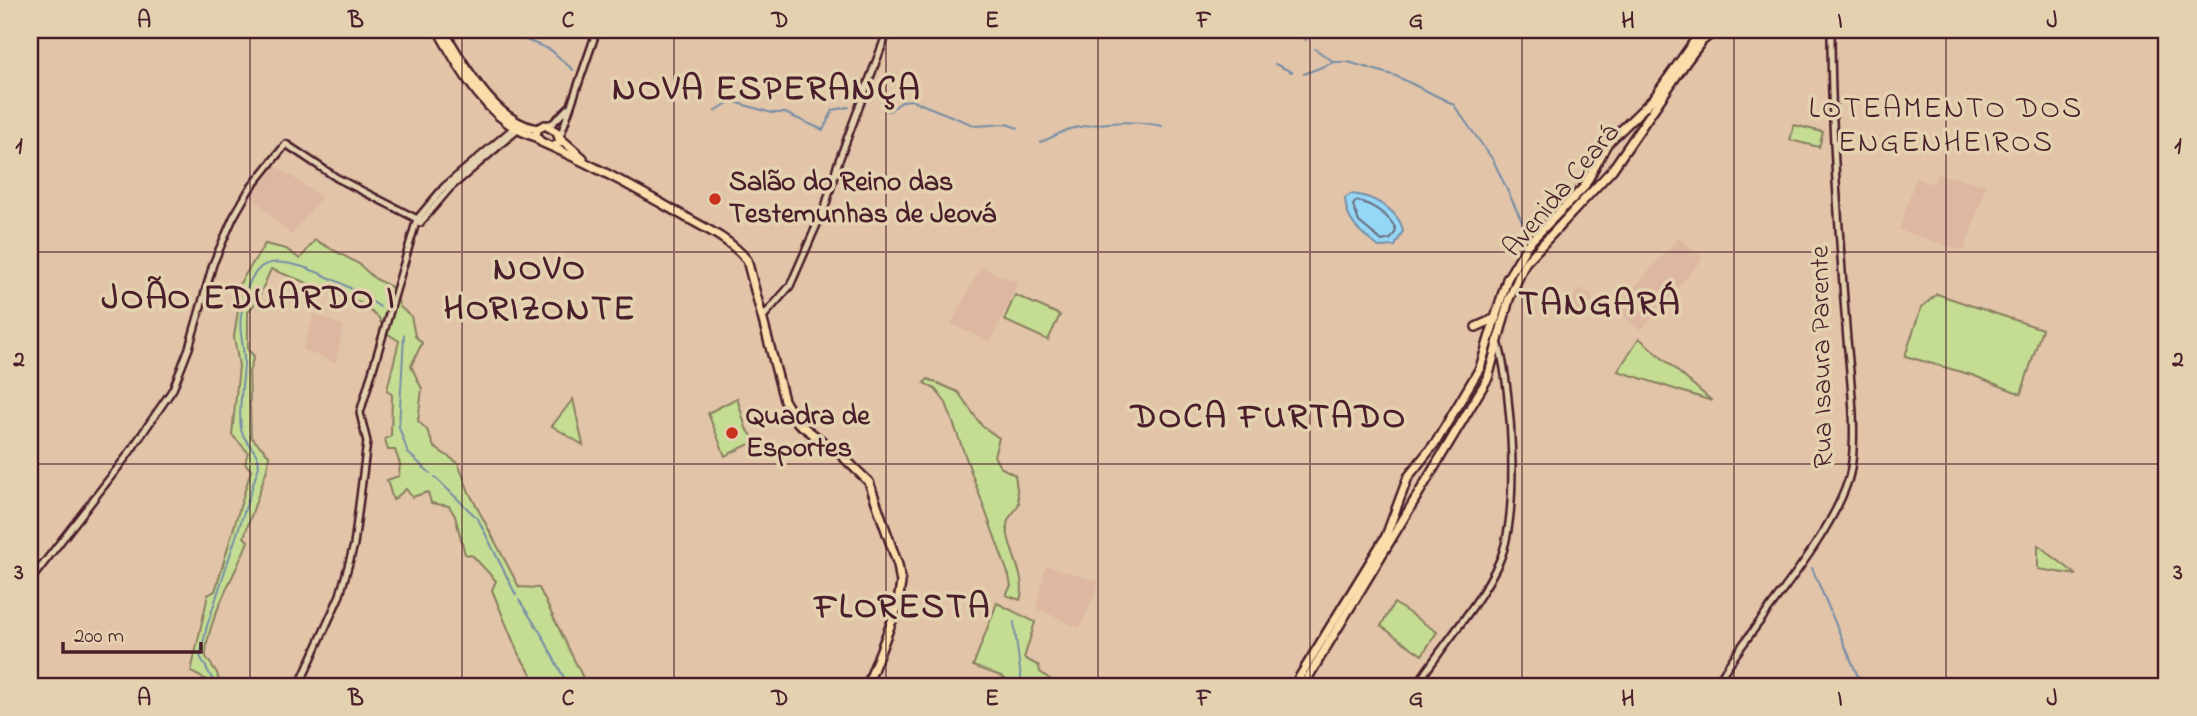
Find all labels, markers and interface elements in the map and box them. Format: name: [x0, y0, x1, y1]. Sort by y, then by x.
text: A: [137, 5, 151, 38]
text: B: [347, 5, 364, 38]
text: C: [562, 5, 575, 38]
text: D: [771, 5, 788, 38]
text: E: [985, 5, 999, 38]
text: F: [1196, 5, 1212, 38]
text: G: [1409, 5, 1423, 38]
text: H: [1621, 5, 1635, 38]
text: I: [1837, 5, 1843, 38]
text: J: [2046, 5, 2058, 38]
district label: NOVA ESPERANÇA: [612, 65, 922, 116]
district label: LOTEAMENTO DOS ENGENHEIROS: [1809, 88, 2083, 166]
street label: Avenida Ceará: [1494, 115, 1630, 267]
text: 1: [15, 131, 23, 164]
text: 1: [2174, 131, 2182, 164]
place label: Salão do Reino das Testemunhas de Jeová: [729, 163, 997, 236]
marker: Salão do Reino das Testemunhas de Jeová: [707, 191, 723, 207]
district label: NOVO HORIZONTE: [443, 245, 637, 336]
street label: Rua Isaura Parente: [1801, 245, 1845, 469]
district label: JOÃO EDUARDO I: [101, 274, 397, 325]
district label: TANGARÁ: [1518, 280, 1682, 331]
text: 2: [12, 344, 25, 377]
text: 2: [2171, 344, 2184, 377]
district label: DOCA FURTADO: [1129, 393, 1407, 444]
place label: Quadra de Esportes: [746, 397, 871, 470]
marker: Quadra de Esportes: [724, 425, 740, 441]
text: 3: [13, 557, 24, 590]
text: 3: [2172, 557, 2183, 590]
district label: FLORESTA: [812, 583, 992, 634]
scale bar: [63, 611, 201, 655]
text: 200 m: [74, 622, 124, 652]
text: A: [137, 683, 151, 716]
text: B: [347, 683, 364, 716]
text: C: [562, 683, 575, 716]
text: D: [771, 683, 788, 716]
text: E: [985, 683, 999, 716]
text: F: [1196, 683, 1212, 716]
text: G: [1409, 683, 1423, 716]
text: H: [1621, 683, 1635, 716]
text: I: [1837, 683, 1843, 716]
text: J: [2046, 683, 2058, 716]

